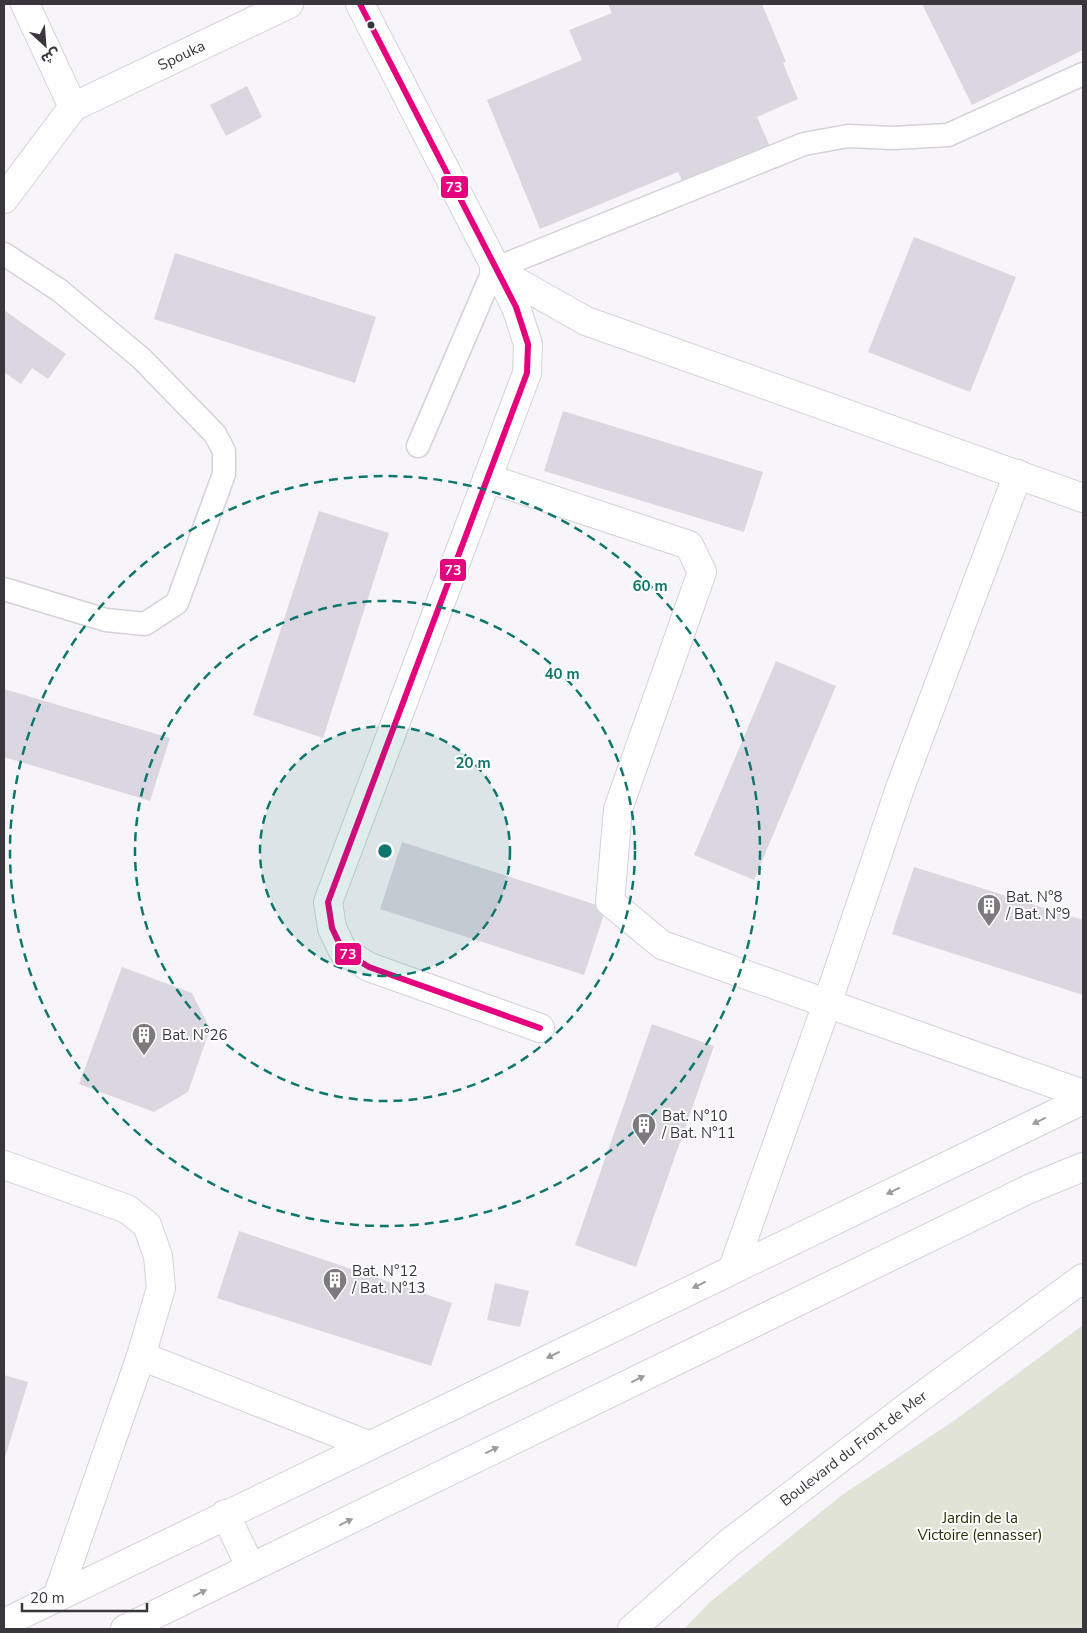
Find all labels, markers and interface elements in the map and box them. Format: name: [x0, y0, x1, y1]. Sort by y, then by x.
north arrow: [20, 20, 70, 70]
unlabelled marker: [366, 20, 376, 30]
street label: Spouka: [154, 36, 208, 75]
text: ش: [38, 43, 63, 69]
line badge: 73: [440, 175, 469, 199]
text: 73: [446, 178, 462, 197]
line badge: 73: [439, 558, 467, 582]
text: 73: [445, 561, 461, 580]
text: 60 m: [632, 576, 668, 596]
text: 40 m: [544, 664, 580, 684]
text: 20 m: [455, 753, 491, 773]
centre of rings: [376, 842, 394, 860]
place label: Bat. N°8 / Bat. N°9: [1005, 887, 1071, 924]
building icon: Bat. N°8 / Bat. N°9: [976, 893, 1002, 927]
line badge: 73: [334, 942, 362, 966]
text: 73: [340, 945, 356, 964]
building icon: Bat. N°26: [131, 1022, 157, 1056]
place label: Bat. N°26: [162, 1025, 228, 1045]
place label: Bat. N°10 / Bat. N°11: [661, 1106, 736, 1143]
building icon: Bat. N°10 / Bat. N°11: [631, 1112, 657, 1146]
one-way arrow: [1032, 1117, 1046, 1125]
one-way arrow: [886, 1188, 900, 1196]
place label: Bat. N°12 / Bat. N°13: [351, 1261, 426, 1298]
building icon: Bat. N°12 / Bat. N°13: [322, 1267, 348, 1301]
one-way arrow: [692, 1281, 706, 1289]
one-way arrow: [546, 1352, 560, 1360]
one-way arrow: [631, 1375, 646, 1383]
street label: Boulevard du Front de Mer: [776, 1386, 931, 1511]
one-way arrow: [485, 1446, 500, 1455]
park label: Jardin de la Victoire (ennasser): [916, 1508, 1043, 1545]
one-way arrow: [339, 1517, 354, 1526]
scale bar: [22, 1580, 148, 1612]
text: 20 m: [30, 1588, 65, 1608]
one-way arrow: [193, 1589, 207, 1597]

